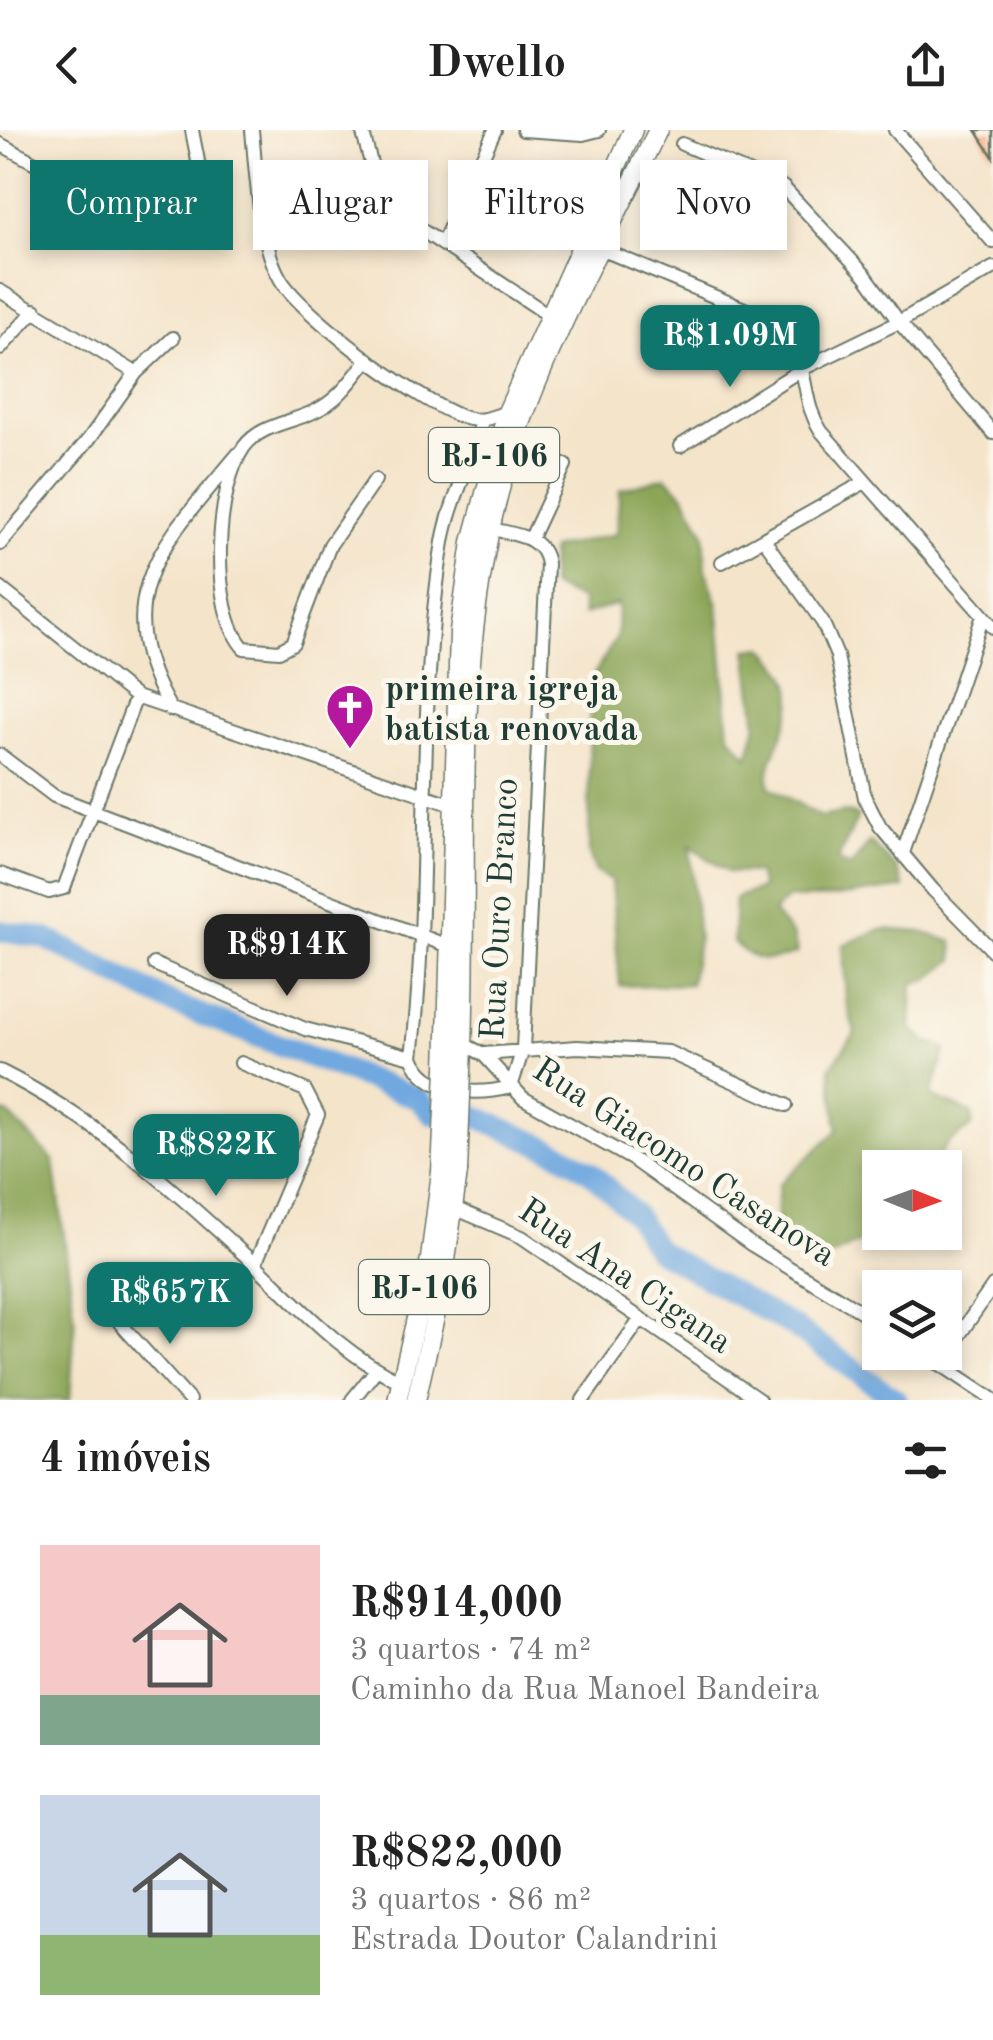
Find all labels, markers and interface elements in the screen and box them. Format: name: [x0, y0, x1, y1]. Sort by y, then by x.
icon: back: [40, 38, 95, 93]
icon: share: [898, 38, 953, 93]
text: Dwello: [427, 42, 566, 87]
chip: Comprar: [30, 160, 233, 250]
chip: Alugar: [253, 160, 428, 250]
chip: Filtros: [448, 160, 620, 250]
chip: Novo: [640, 160, 787, 250]
pin: R$1.09M: [638, 305, 822, 390]
text: R$1.09M: [662, 321, 798, 353]
road number: RJ-106: [429, 428, 559, 482]
place label: primeira igreja batista renovada: [385, 673, 638, 748]
church icon: primeira igreja batista renovada: [324, 682, 376, 750]
street label: Rua Ouro Branco: [476, 777, 525, 1041]
pin: R$914K: [206, 914, 368, 999]
text: R$914K: [226, 930, 348, 962]
street label: Rua Giacomo Casanova: [526, 1052, 841, 1274]
pin: R$822K: [135, 1114, 297, 1199]
text: R$822K: [155, 1130, 277, 1162]
north arrow: [862, 1150, 962, 1250]
map controls: [862, 1150, 962, 1370]
street label: Rua Ana Cigana: [512, 1193, 738, 1361]
road number: RJ-106: [359, 1260, 489, 1314]
pin: R$657K: [89, 1262, 251, 1347]
button: layers: [862, 1270, 962, 1370]
text: R$657K: [109, 1278, 231, 1310]
icon: filters: [898, 1433, 953, 1488]
text: 4 imóveis: [40, 1439, 211, 1481]
text: R$914,000: [350, 1584, 563, 1626]
icon: home: [120, 1585, 240, 1705]
text: 3 quartos · 74 m²: [350, 1635, 591, 1667]
text: Caminho da Rua Manoel Bandeira: [350, 1675, 819, 1707]
text: R$822,000: [350, 1834, 563, 1876]
icon: home: [120, 1835, 240, 1955]
text: 3 quartos · 86 m²: [350, 1885, 591, 1917]
text: Estrada Doutor Calandrini: [350, 1925, 718, 1957]

